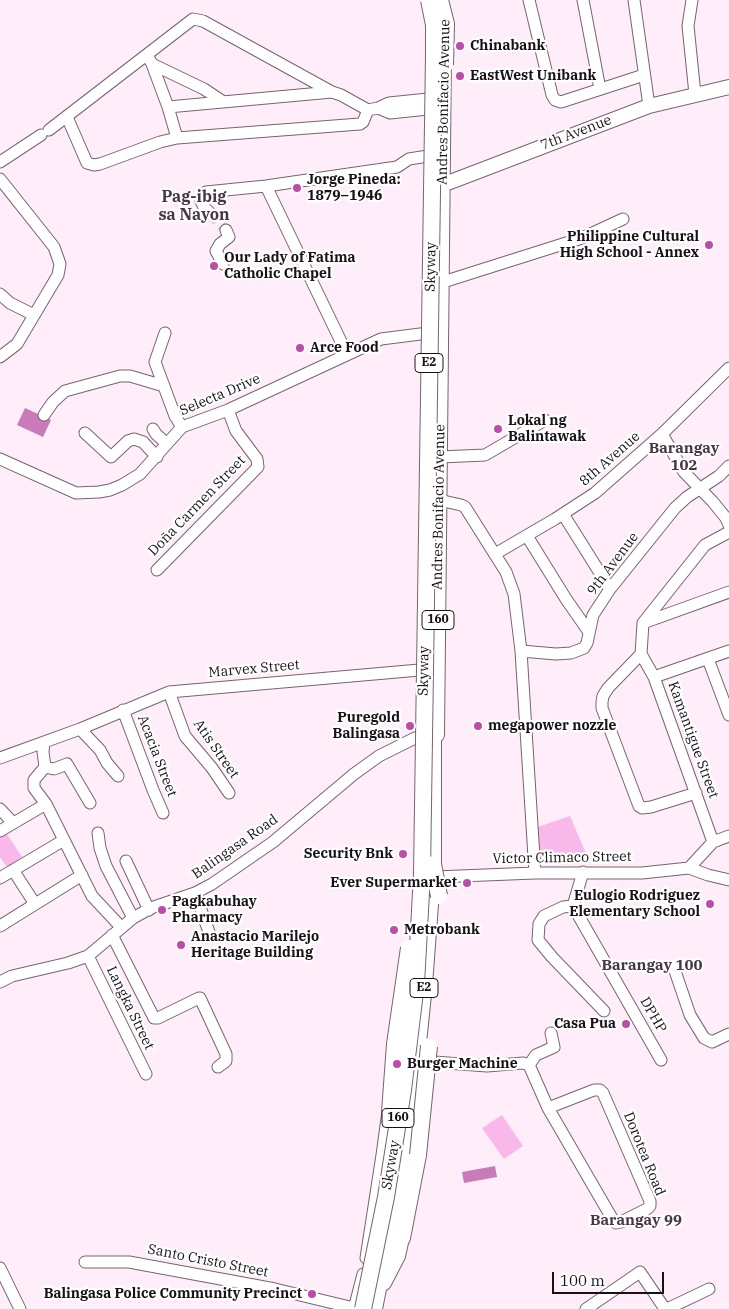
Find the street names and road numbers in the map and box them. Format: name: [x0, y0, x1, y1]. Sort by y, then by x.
street label: Andres Bonifacio Avenue: [434, 19, 454, 185]
street label: 7th Avenue: [538, 112, 614, 154]
street label: Skyway: [422, 242, 440, 292]
road number: E2: [415, 353, 443, 372]
street label: Selecta Drive: [177, 370, 263, 420]
street label: Andres Bonifacio Avenue: [429, 424, 449, 590]
street label: 8th Avenue: [576, 428, 644, 490]
street label: Doña Carmen Street: [145, 452, 249, 560]
street label: 9th Avenue: [584, 529, 642, 599]
road number: 160: [422, 610, 454, 630]
street label: Skyway: [415, 646, 433, 696]
street label: Marvex Street: [208, 657, 300, 681]
street label: Kamantigue Street: [664, 679, 722, 801]
street label: Acacia Street: [134, 713, 180, 799]
street label: Atis Street: [190, 716, 242, 782]
street label: Balingasa Road: [189, 811, 281, 883]
street label: Victor Climaco Street: [492, 848, 632, 868]
street label: Langka Street: [103, 963, 157, 1053]
road number: E2: [410, 978, 438, 998]
street label: DPHP: [636, 994, 670, 1036]
road number: 160: [382, 1108, 414, 1128]
street label: Dorotea Road: [620, 1110, 668, 1198]
street label: Skyway: [378, 1139, 404, 1191]
street label: Santo Cristo Street: [146, 1241, 270, 1281]

